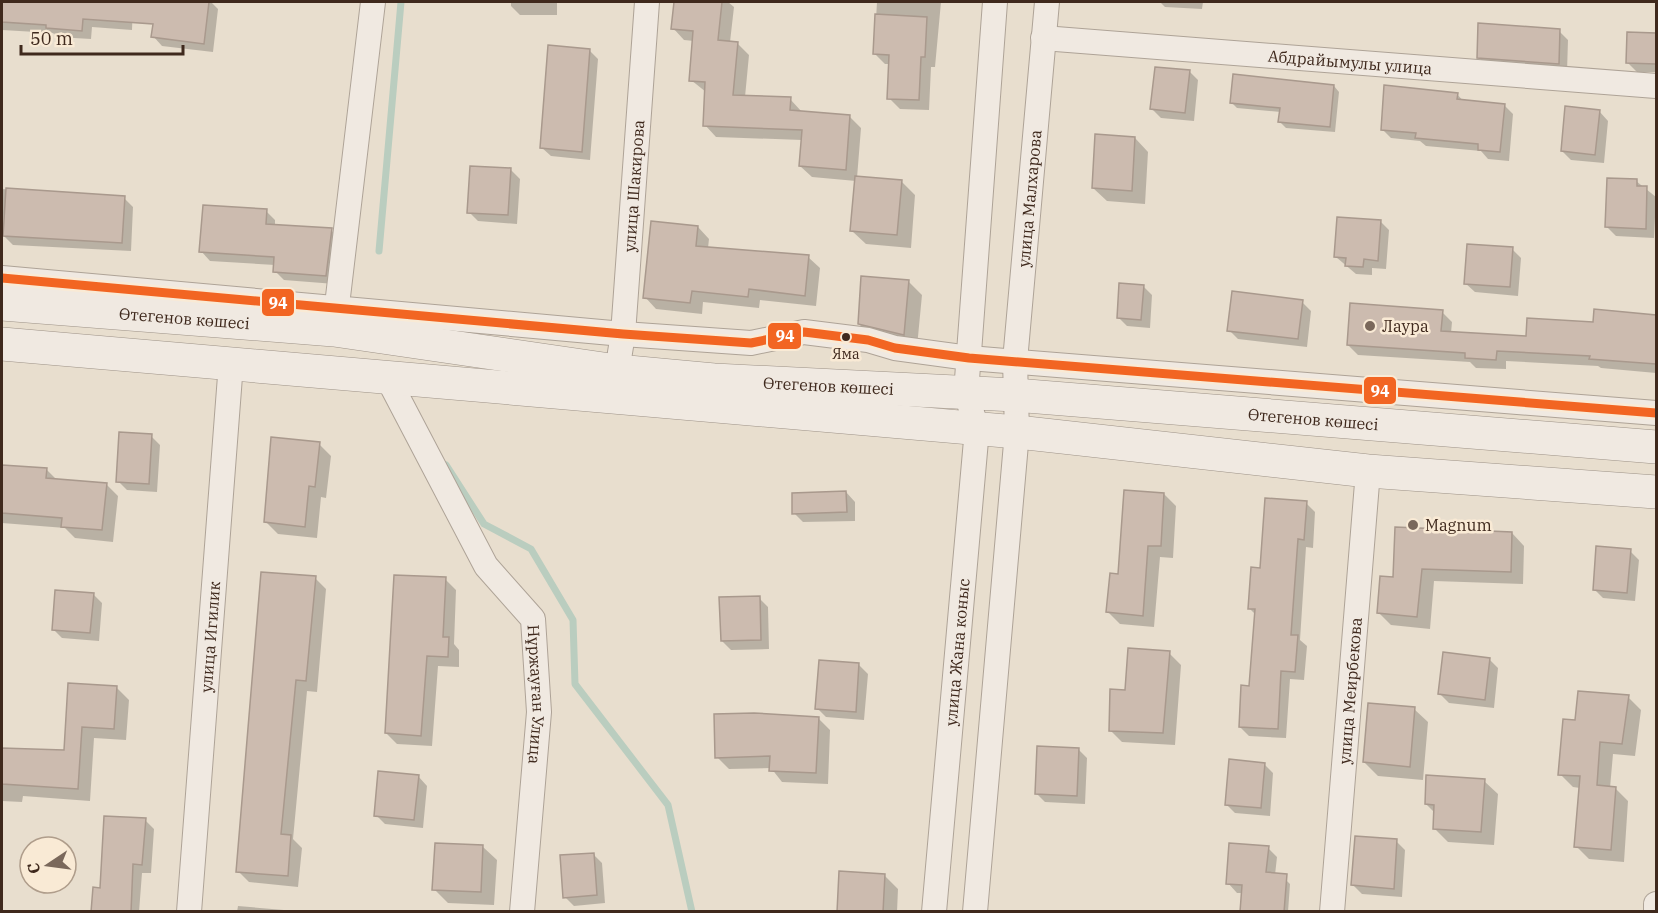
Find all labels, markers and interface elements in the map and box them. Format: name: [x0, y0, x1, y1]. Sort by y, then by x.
scale bar: [21, 18, 183, 56]
text: 50 m: [30, 27, 73, 50]
street label: Абдрайымулы улица: [1267, 46, 1433, 78]
street label: улица Шакирова: [619, 119, 648, 253]
street label: улица Малхарова: [1013, 129, 1046, 268]
line badge: 94: [261, 288, 295, 317]
text: 94: [268, 293, 288, 313]
street label: Өтегенов көшесі: [118, 303, 251, 333]
place label: Лаура: [1382, 316, 1429, 336]
marker: Лаура: [1363, 319, 1377, 333]
line badge: 94: [767, 322, 802, 350]
text: 94: [775, 326, 795, 346]
marker: Яма: [840, 331, 852, 343]
place label: Яма: [832, 345, 860, 363]
street label: Өтегенов көшесі: [762, 372, 894, 399]
line badge: 94: [1363, 376, 1397, 405]
text: 94: [1370, 381, 1390, 401]
street label: Өтегенов көшесі: [1247, 404, 1379, 434]
place label: Magnum: [1425, 515, 1492, 535]
marker: Magnum: [1406, 518, 1420, 532]
street label: улица Жана коныс: [941, 577, 974, 727]
street label: улица Игилик: [196, 580, 224, 693]
street label: улица Меирбекова: [1334, 616, 1366, 765]
street label: Нұржауған Улица: [523, 624, 549, 765]
north arrow: [18, 835, 78, 895]
text: С: [22, 861, 44, 876]

